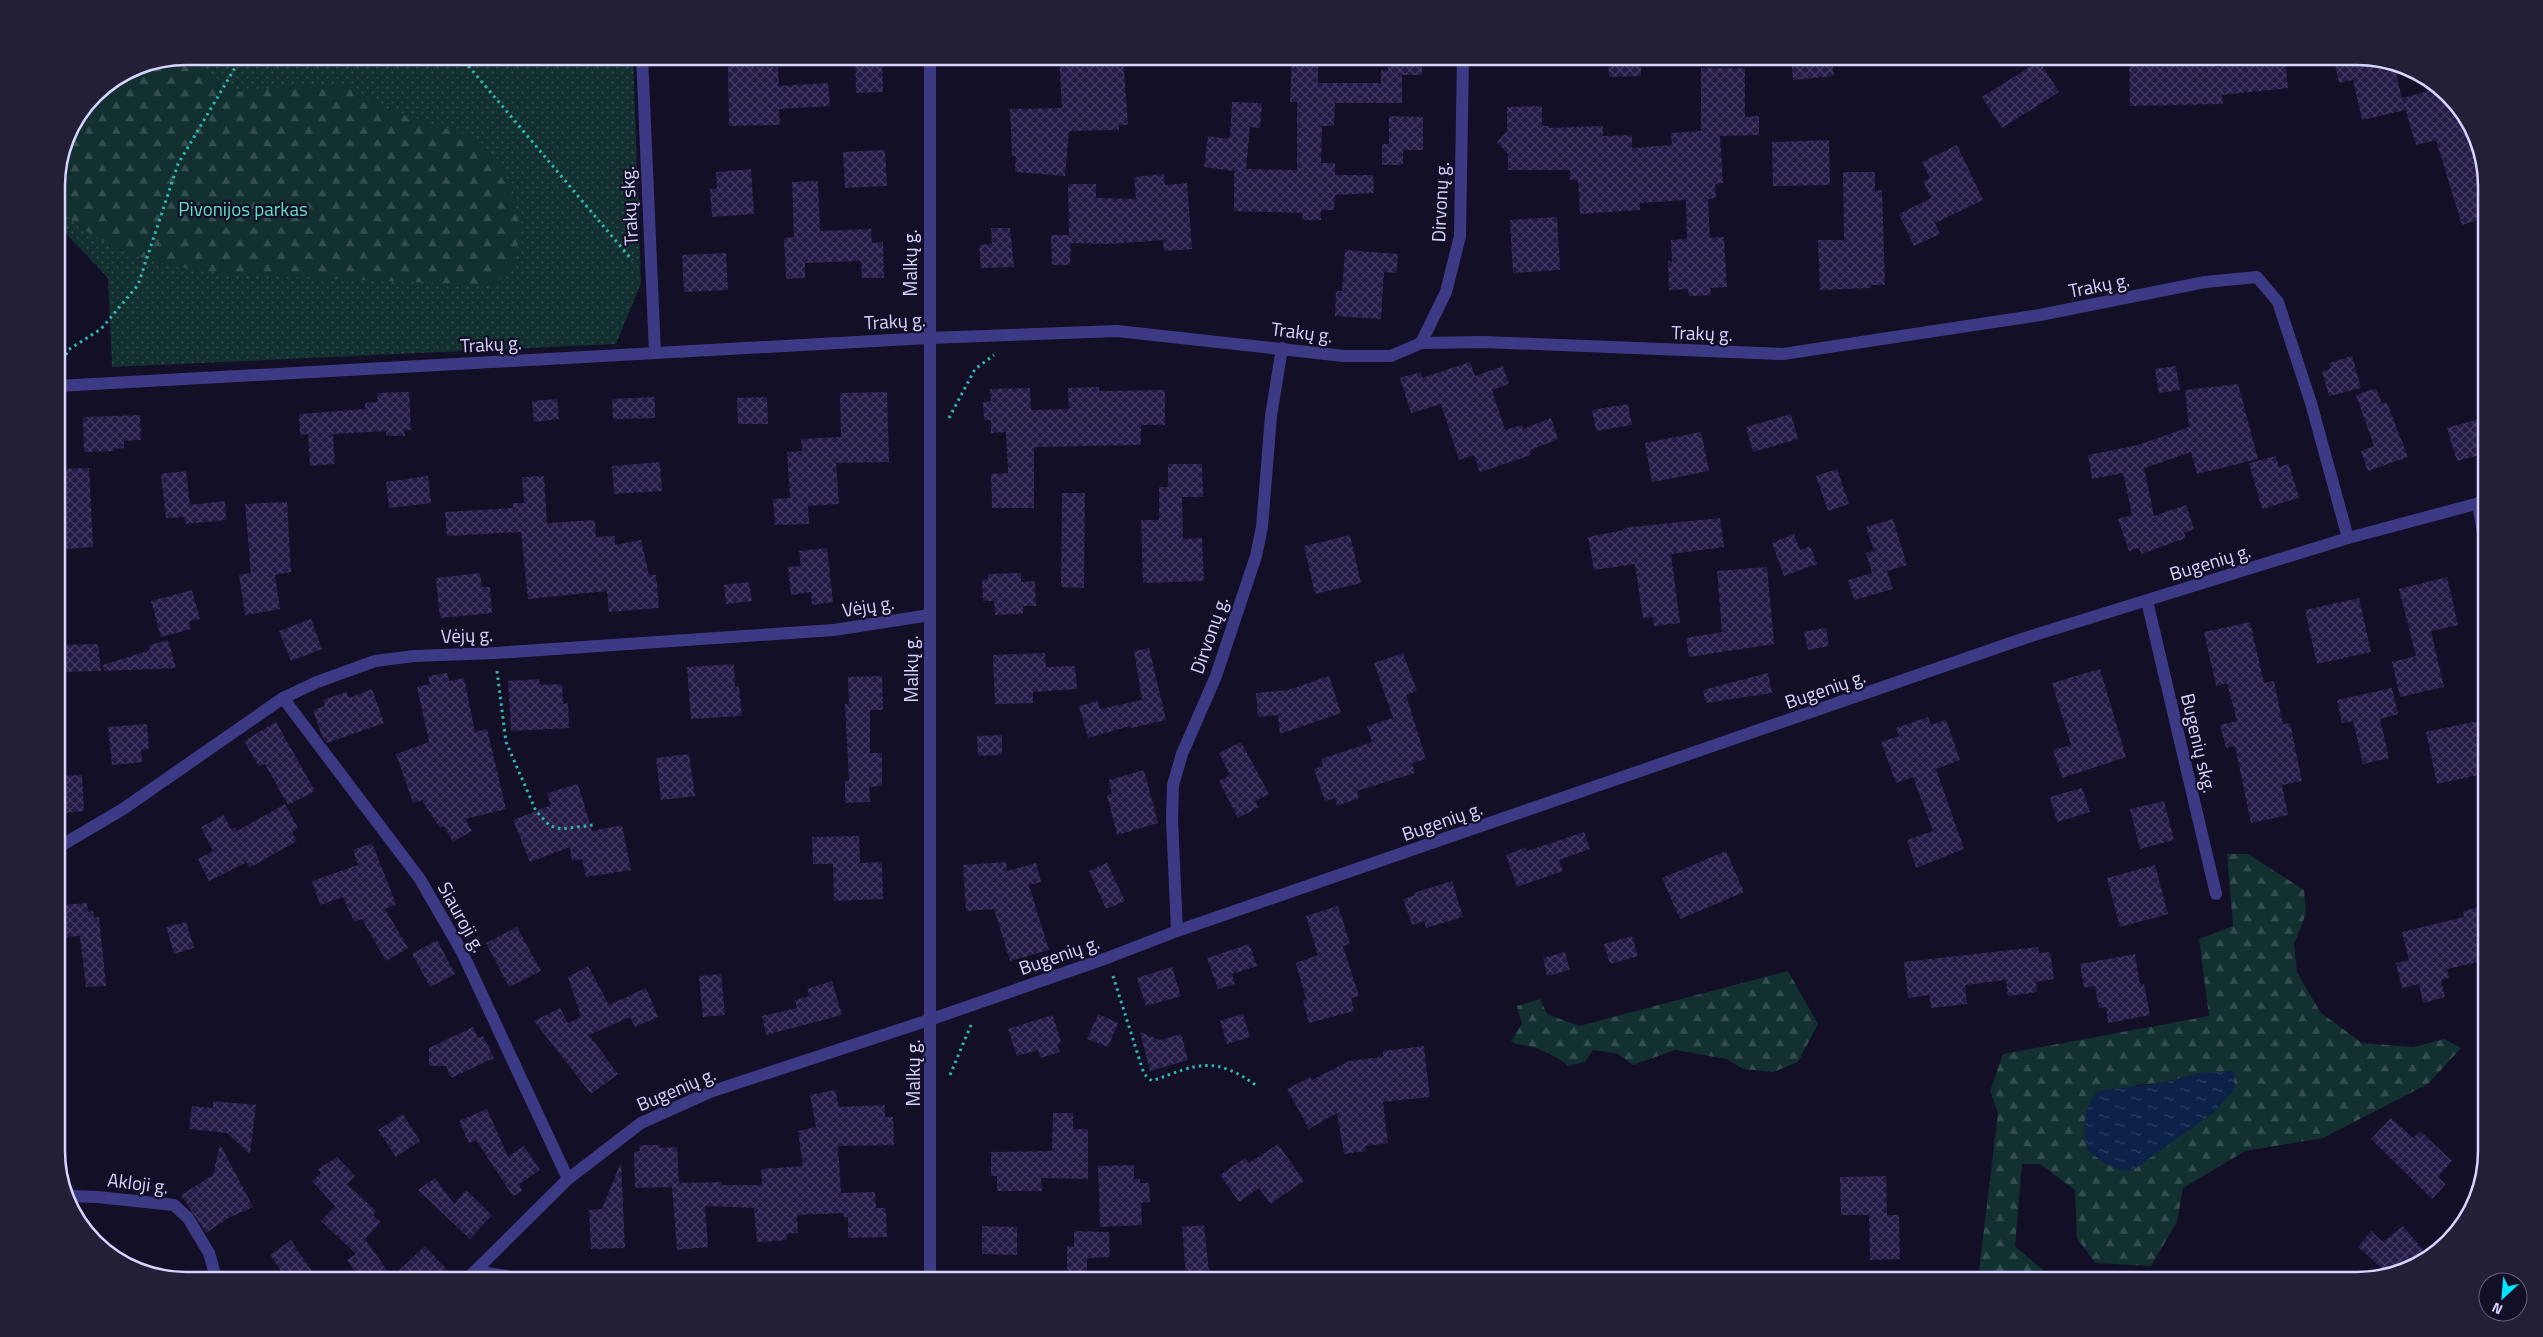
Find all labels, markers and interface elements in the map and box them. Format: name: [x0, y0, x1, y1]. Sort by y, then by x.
street label: Dirvonų g.: [1423, 161, 1456, 243]
street label: Trakų skg.: [612, 166, 645, 246]
park label: Pivonijos parkas: [178, 194, 308, 223]
street label: Malkų g.: [895, 229, 924, 297]
street label: Trakų g.: [2066, 264, 2132, 305]
street label: Trakų g.: [863, 304, 927, 337]
street label: Trakų g.: [1270, 313, 1334, 350]
street label: Trakų g.: [1671, 317, 1733, 348]
street label: Trakų g.: [459, 327, 523, 360]
street label: Bugenių g.: [2166, 535, 2254, 588]
street label: Vėjų g.: [840, 587, 896, 624]
street label: Dirvonų g.: [1182, 592, 1235, 678]
street label: Vėjų g.: [440, 619, 494, 650]
street label: Malkų g.: [896, 635, 925, 703]
street label: Bugenių g.: [1781, 661, 1869, 716]
street label: Bugenių skg.: [2174, 690, 2225, 796]
street label: Bugenių g.: [1398, 793, 1486, 848]
street label: Siauroji g.: [431, 876, 494, 957]
street label: Bugenių g.: [1015, 927, 1103, 982]
street label: Malkų g.: [898, 1039, 927, 1107]
street label: Bugenių g.: [632, 1059, 720, 1118]
street label: Akloji g.: [106, 1164, 170, 1201]
north arrow: [2478, 1272, 2528, 1322]
text: N: [2488, 1298, 2506, 1321]

